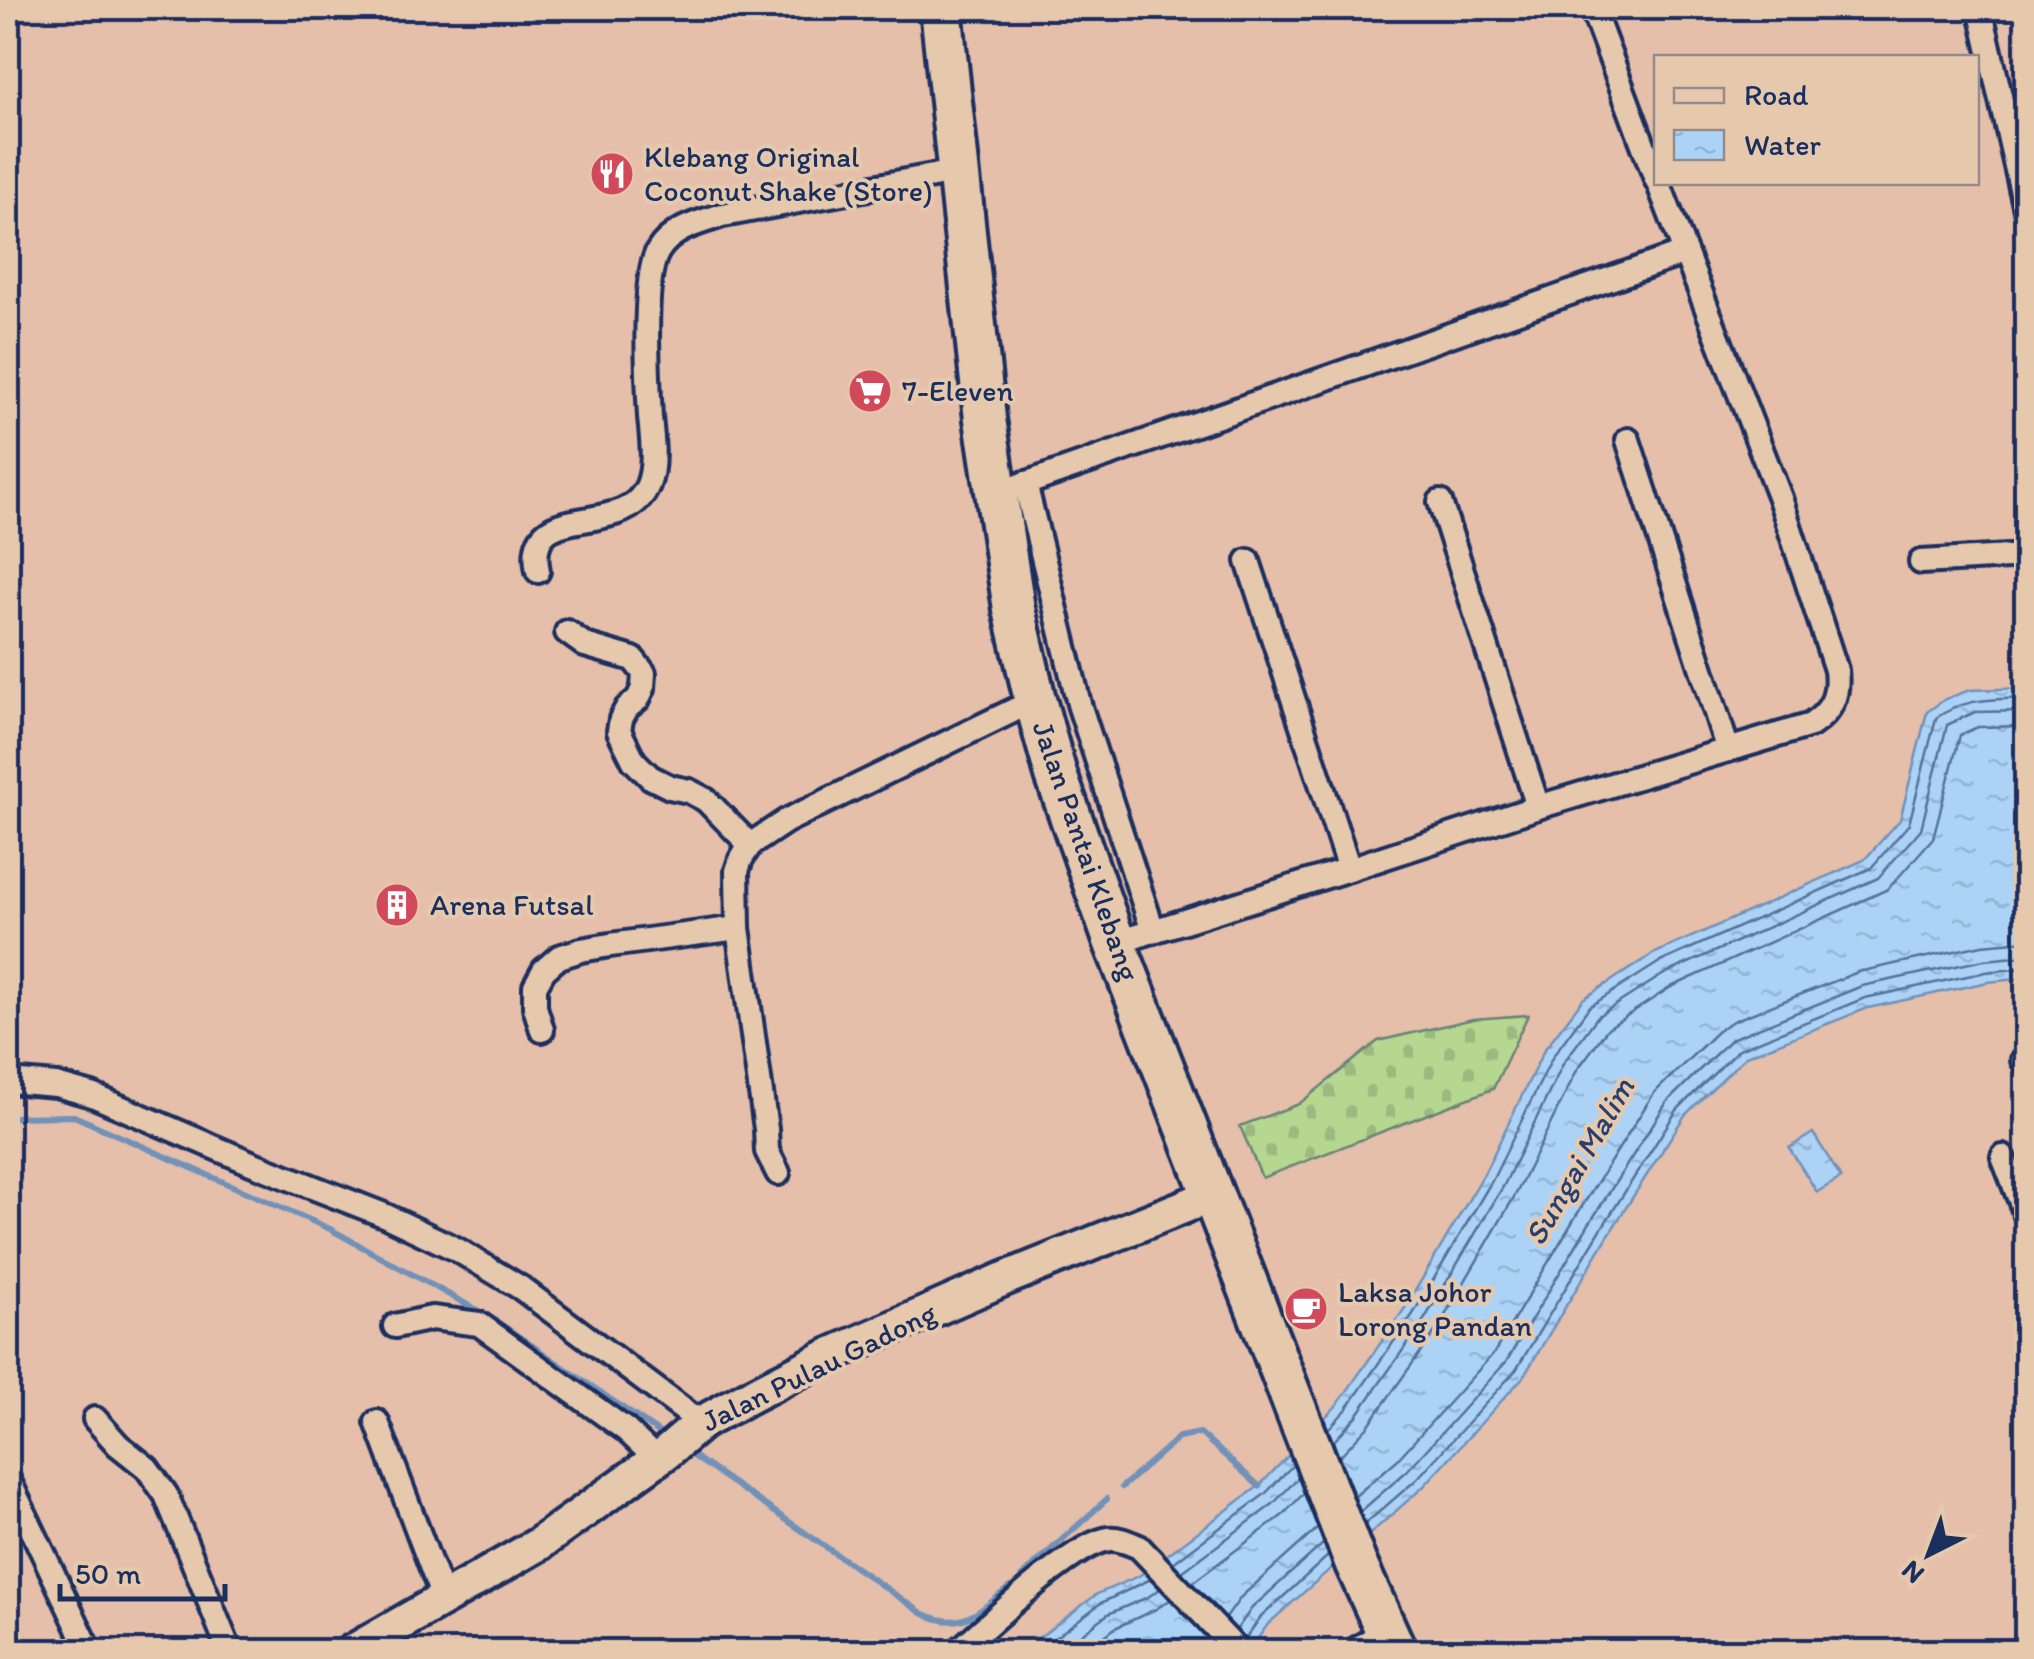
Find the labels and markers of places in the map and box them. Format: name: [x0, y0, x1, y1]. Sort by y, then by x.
place label: Klebang Original Coconut Shake (Store): [644, 138, 933, 209]
restaurant icon: Klebang Original Coconut Shake (Store): [589, 151, 635, 197]
supermarket icon: 7-Eleven: [847, 368, 893, 414]
place label: 7-Eleven: [902, 372, 1013, 409]
building icon: Arena Futsal: [374, 882, 420, 928]
place label: Arena Futsal: [430, 886, 594, 923]
place label: Laksa Johor Lorong Pandan: [1338, 1273, 1532, 1344]
cafe icon: Laksa Johor Lorong Pandan: [1283, 1286, 1329, 1332]

